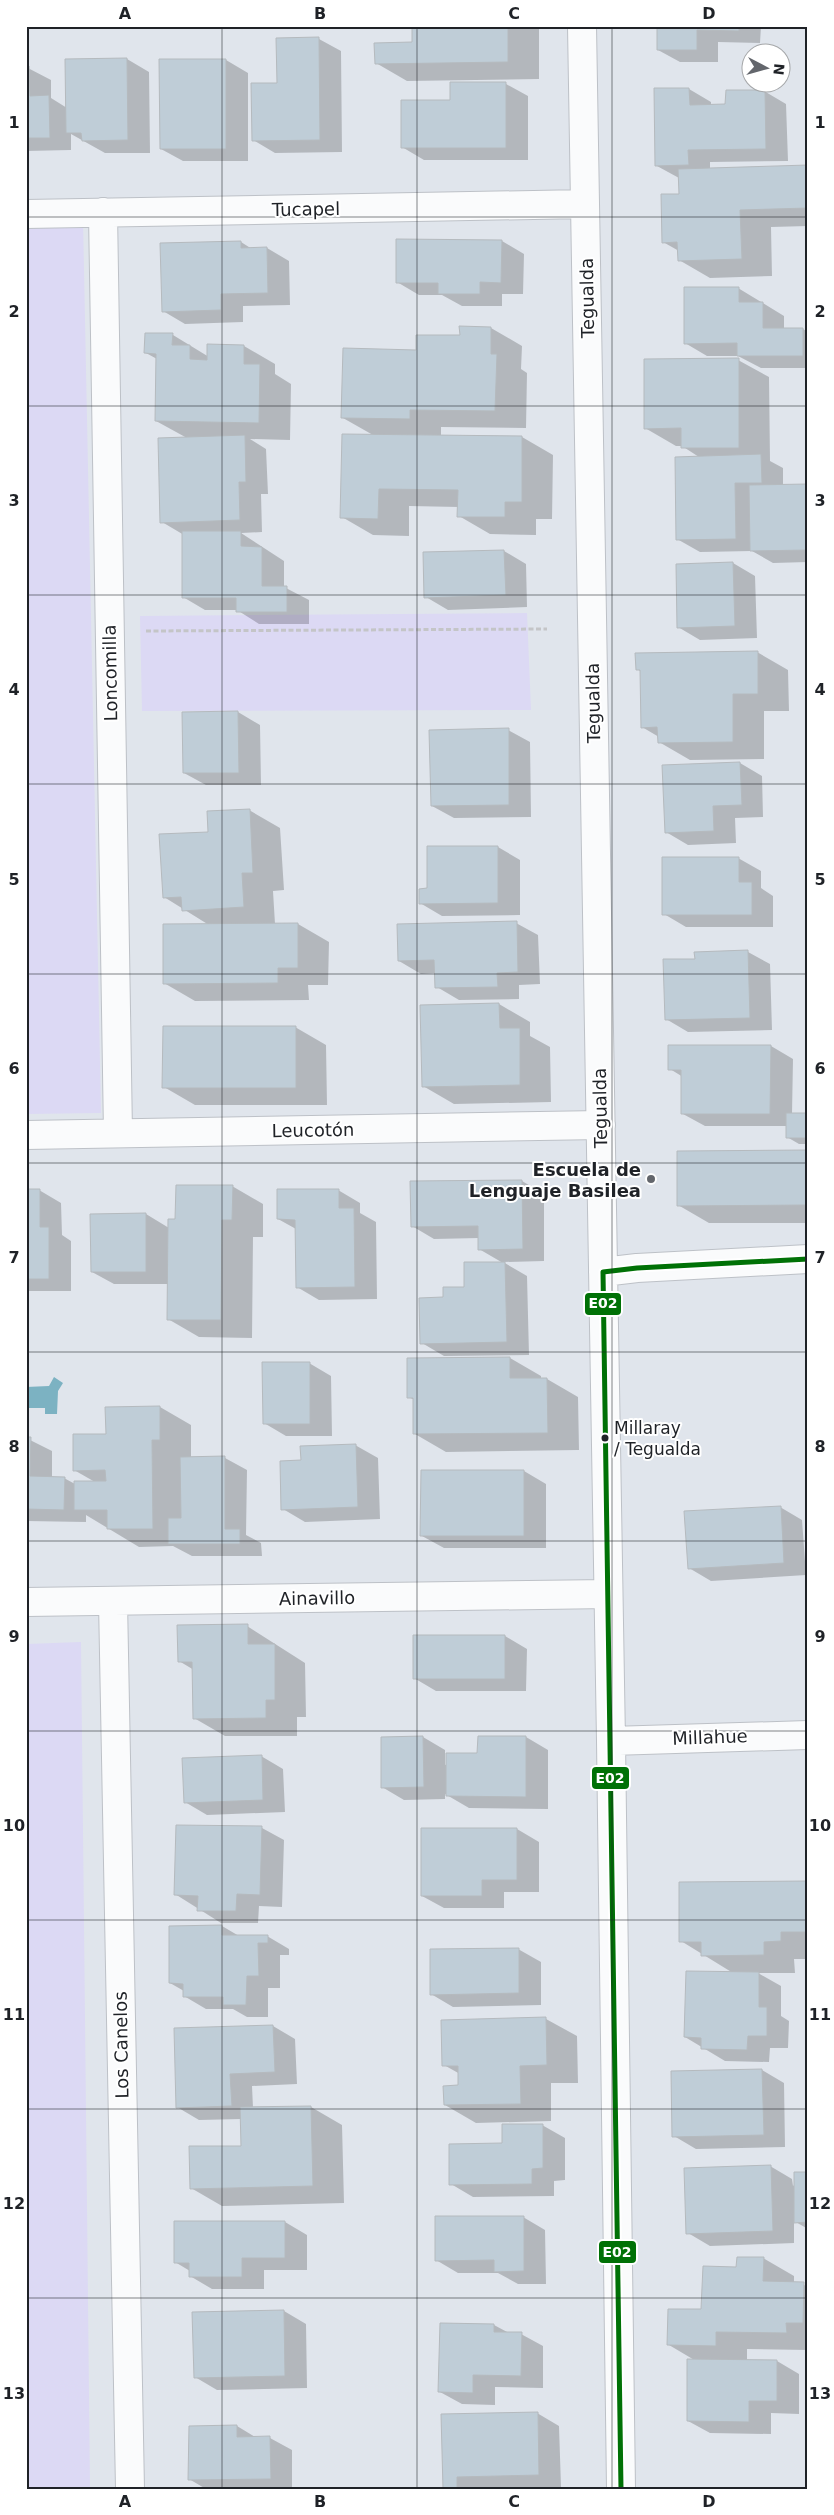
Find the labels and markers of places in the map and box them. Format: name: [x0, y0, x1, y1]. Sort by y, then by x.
place label: Escuela de Lenguaje Basilea: [469, 1159, 641, 1201]
marker: Escuela de Lenguaje Basilea: [645, 1173, 657, 1185]
place label: Millaray / Tegualda: [614, 1418, 701, 1459]
marker: Millaray / Tegualda: [600, 1433, 610, 1443]

